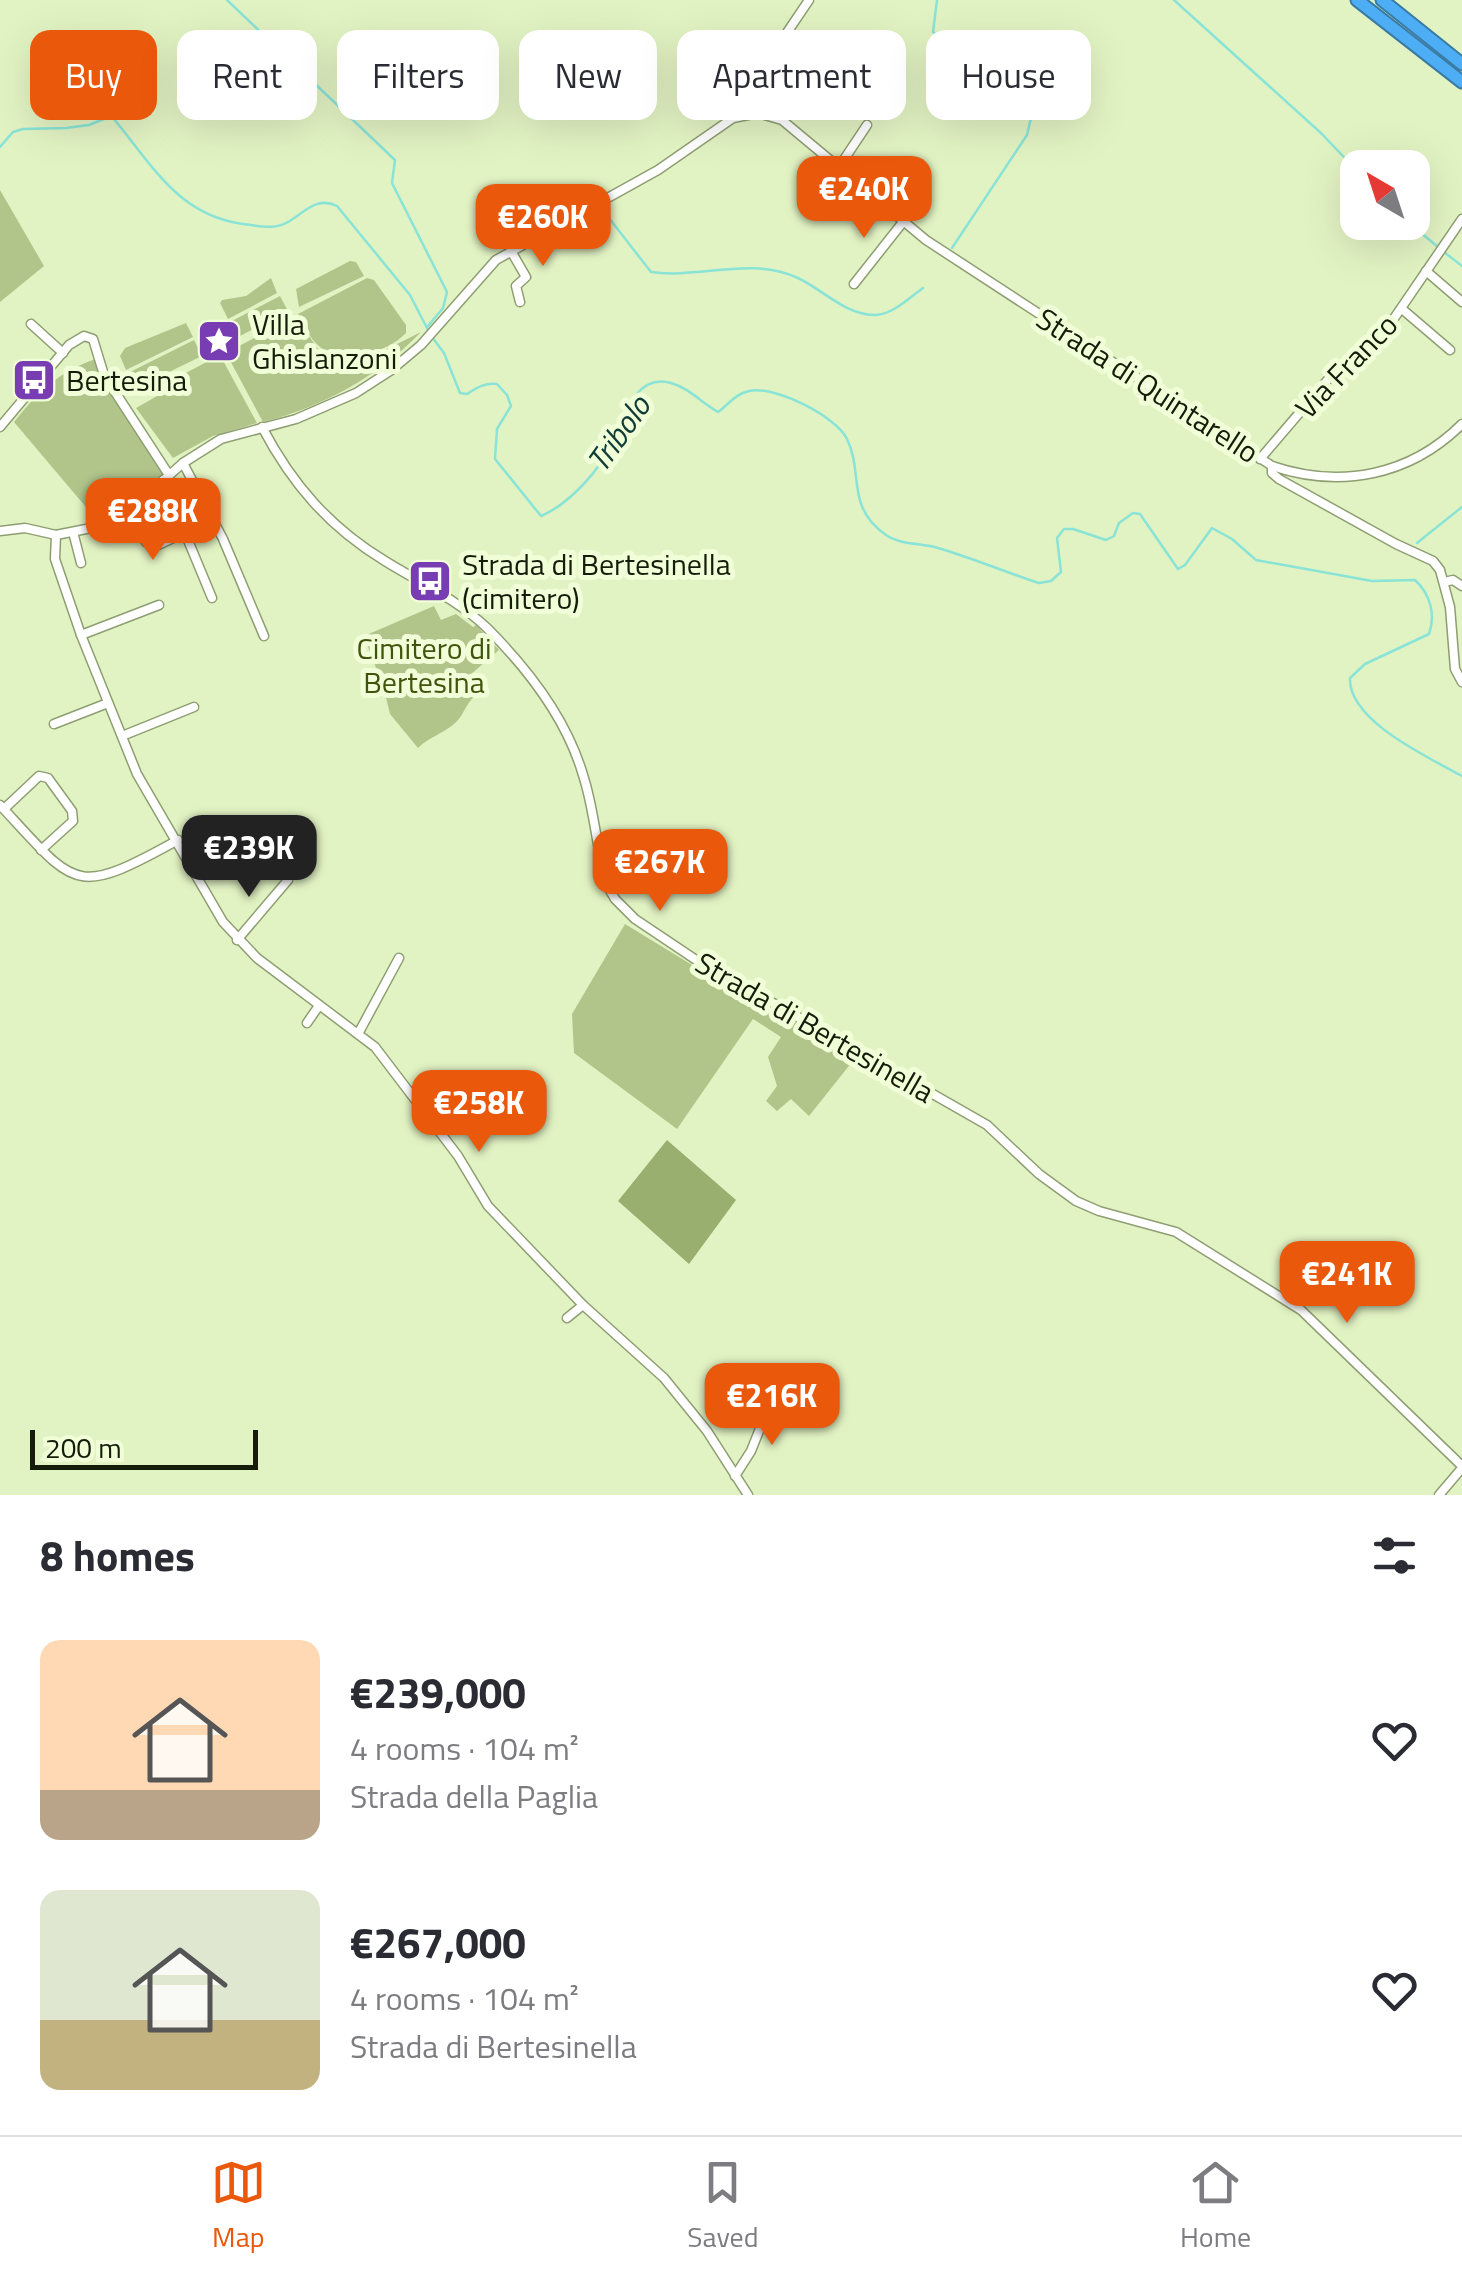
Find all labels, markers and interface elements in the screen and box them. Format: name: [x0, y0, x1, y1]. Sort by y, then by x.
chip: Buy: [30, 30, 157, 120]
chip: Rent: [177, 30, 317, 120]
chip: Filters: [337, 30, 499, 120]
chip: New: [519, 30, 657, 120]
chip: Apartment: [677, 30, 906, 120]
chip: House: [926, 30, 1091, 120]
north arrow: [1340, 150, 1430, 240]
map controls: [1340, 150, 1430, 240]
pin: €240K: [794, 156, 934, 241]
text: €240K: [819, 164, 909, 212]
pin: €260K: [473, 184, 613, 269]
text: €260K: [498, 192, 588, 240]
street label: Strada di Quintarello: [1028, 296, 1268, 474]
place label: Villa Ghislanzoni: [252, 301, 397, 381]
street label: Via Franco: [1284, 303, 1408, 429]
place icon: Villa Ghislanzoni: [196, 318, 242, 364]
bus stop icon: Bertesina: [11, 357, 57, 403]
place label: Bertesina: [66, 357, 187, 403]
water label: Tribolo: [574, 384, 662, 481]
pin: €288K: [83, 478, 223, 563]
text: €288K: [108, 486, 198, 534]
place label: Strada di Bertesinella (cimitero): [462, 541, 731, 621]
bus stop icon: Strada di Bertesinella (cimitero): [407, 558, 453, 604]
park label: Cimitero di Bertesina: [356, 625, 492, 705]
pin: €239K: [179, 815, 319, 900]
text: €239K: [204, 823, 294, 871]
pin: €267K: [590, 829, 730, 914]
text: €267K: [615, 837, 705, 885]
street label: Strada di Bertesinella: [687, 940, 943, 1114]
pin: €258K: [409, 1070, 549, 1155]
text: €258K: [434, 1078, 524, 1126]
pin: €241K: [1277, 1241, 1417, 1326]
text: €241K: [1302, 1249, 1392, 1297]
pin: €216K: [702, 1363, 842, 1448]
text: €216K: [727, 1371, 817, 1419]
scale bar: [30, 1425, 258, 1470]
text: 200 m: [45, 1426, 122, 1469]
text: 8 homes: [40, 1523, 195, 1587]
icon: filters: [1367, 1528, 1422, 1583]
text: €239,000: [350, 1660, 526, 1724]
icon: home: [120, 1680, 240, 1800]
icon: heart: [1367, 1713, 1422, 1768]
text: 4 rooms · 104 m²: [350, 1724, 579, 1772]
text: Strada della Paglia: [350, 1772, 598, 1820]
text: €267,000: [350, 1910, 526, 1974]
icon: home: [120, 1930, 240, 2050]
icon: heart: [1367, 1963, 1422, 2018]
text: 4 rooms · 104 m²: [350, 1974, 579, 2022]
text: Strada di Bertesinella: [350, 2022, 637, 2070]
tab: Map: [211, 2155, 266, 2258]
tab: Saved: [687, 2155, 759, 2258]
tab: Home: [1180, 2155, 1251, 2258]

